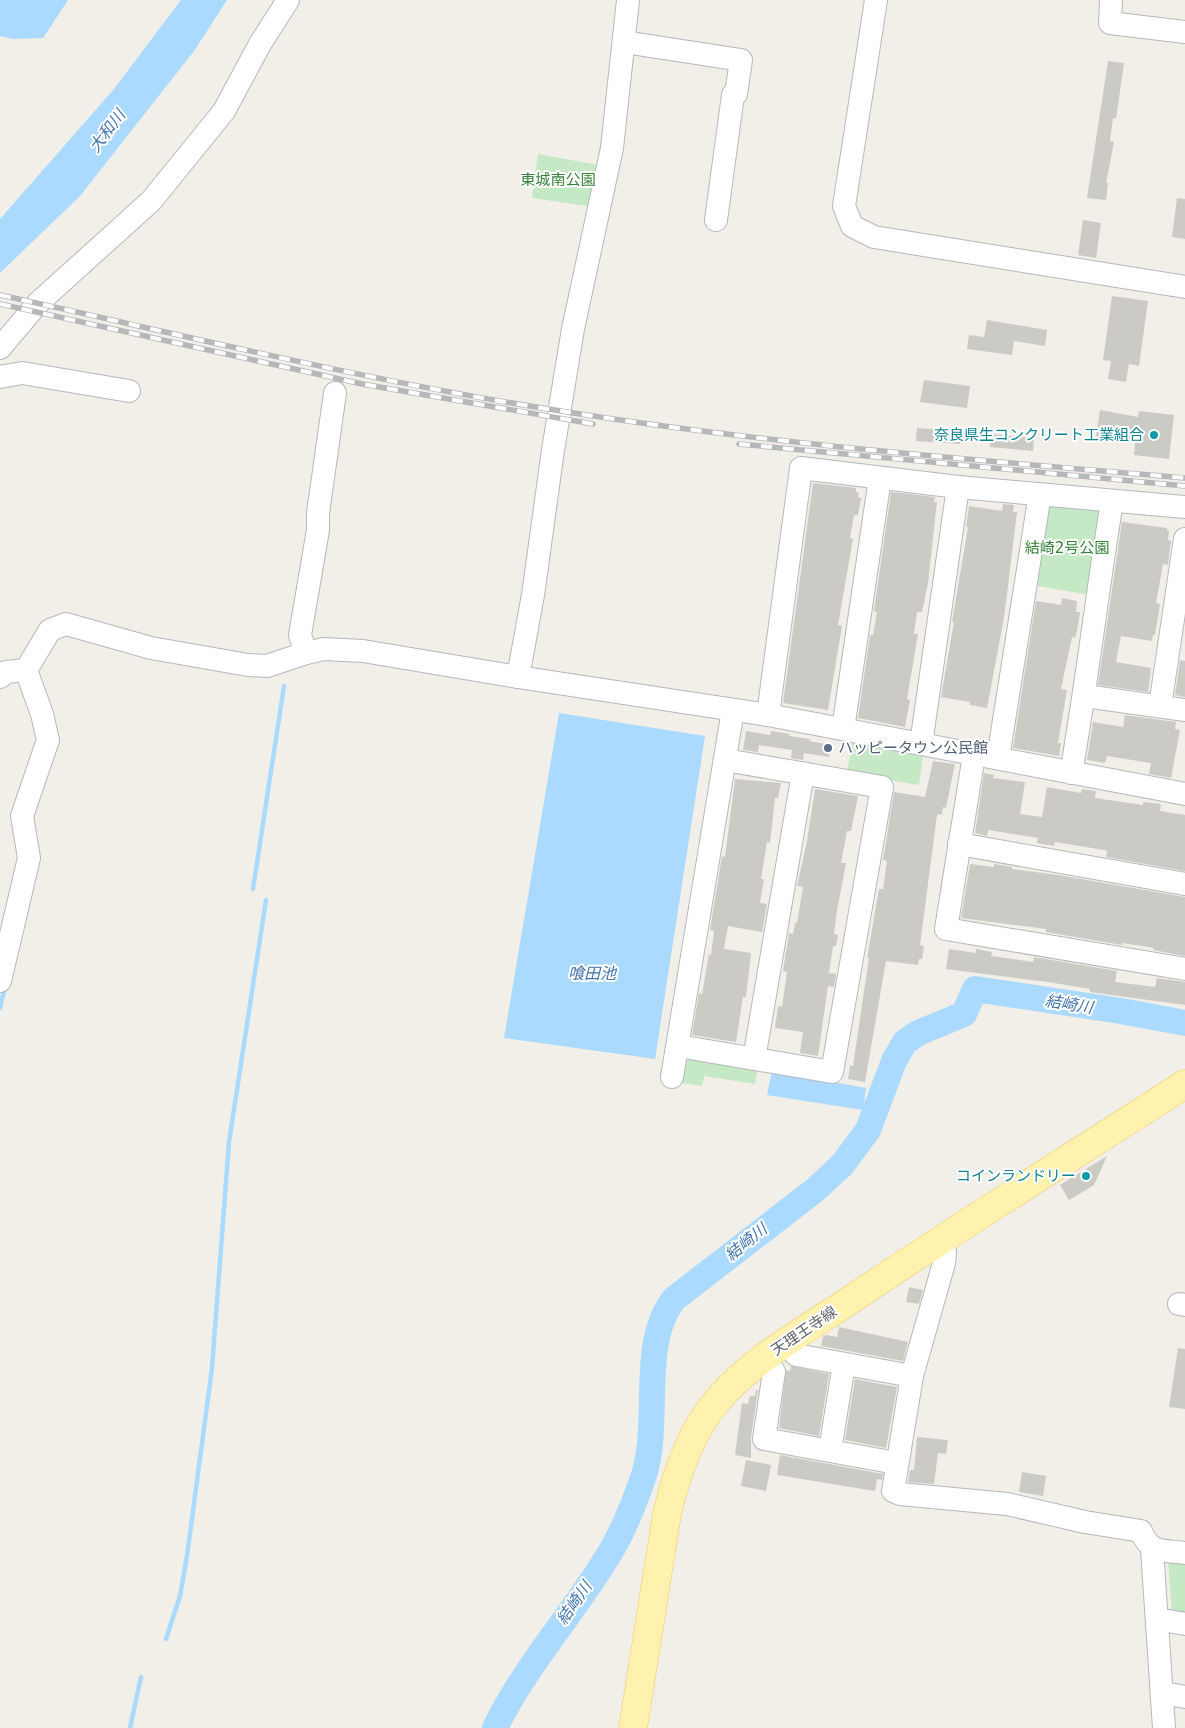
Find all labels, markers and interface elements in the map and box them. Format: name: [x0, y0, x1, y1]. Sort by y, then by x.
water label: 大和川: [85, 105, 130, 156]
park label: 東城南公園: [520, 171, 596, 189]
place label: 奈良県生コンクリート工業組合: [934, 426, 1144, 444]
marker: 奈良県生コンクリート工業組合: [1148, 429, 1160, 441]
park label: 結崎2号公園: [1025, 539, 1109, 557]
place label: ハッピータウン公民館: [838, 739, 988, 757]
marker: ハッピータウン公民館: [822, 742, 834, 754]
water label: 喰田池: [568, 964, 618, 983]
water label: 結崎川: [1044, 991, 1096, 1017]
place label: コインランドリー: [956, 1167, 1076, 1185]
marker: コインランドリー: [1080, 1170, 1092, 1182]
water label: 結崎川: [721, 1218, 772, 1264]
street label: 天理王寺線: [768, 1303, 840, 1359]
water label: 結崎川: [552, 1576, 597, 1628]

